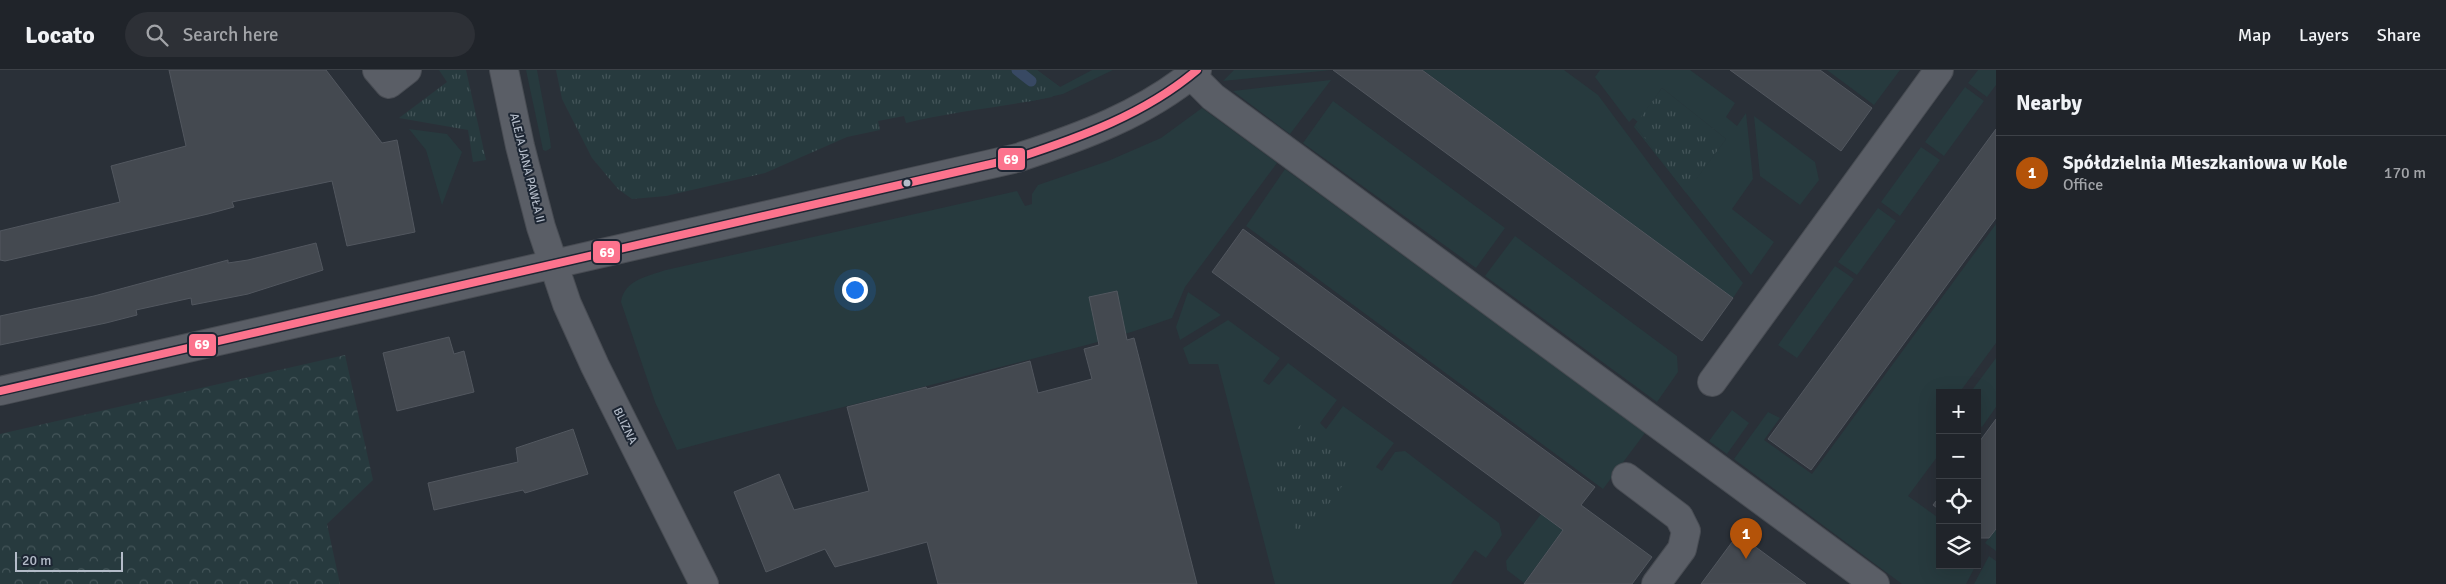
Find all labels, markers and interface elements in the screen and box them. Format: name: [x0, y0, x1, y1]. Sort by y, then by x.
search box: [125, 12, 475, 57]
text: Locato: [25, 20, 95, 50]
icon: search: [143, 21, 171, 49]
text: Search here: [183, 23, 279, 47]
text: Map: [2238, 24, 2271, 46]
text: Layers: [2299, 24, 2349, 46]
text: Share: [2377, 24, 2421, 46]
text: Nearby: [2016, 90, 2082, 116]
street label: ALEJA JANA PAWŁA II: [506, 112, 548, 224]
line badge: 69: [997, 147, 1026, 171]
text: 69: [1003, 151, 1019, 168]
text: Spółdzielnia Mieszkaniowa w Kole: [2063, 151, 2347, 175]
text: 1: [2028, 163, 2036, 183]
text: 170 m: [2384, 163, 2426, 183]
text: Office: [2063, 175, 2103, 195]
unlabelled marker: [902, 178, 912, 188]
line badge: 69: [592, 240, 621, 264]
text: 69: [599, 244, 615, 261]
your location: [842, 277, 868, 303]
line badge: 69: [188, 333, 217, 357]
text: 69: [194, 336, 210, 353]
map controls: [1936, 389, 1981, 569]
button: +: [1936, 389, 1981, 434]
street label: BLIZNA: [610, 405, 641, 447]
button: −: [1936, 434, 1981, 479]
button: locate: [1936, 479, 1981, 524]
pin: 1: [1730, 518, 1762, 559]
button: layers: [1936, 524, 1981, 569]
scale bar: [15, 549, 122, 572]
text: 20 m: [22, 552, 51, 569]

